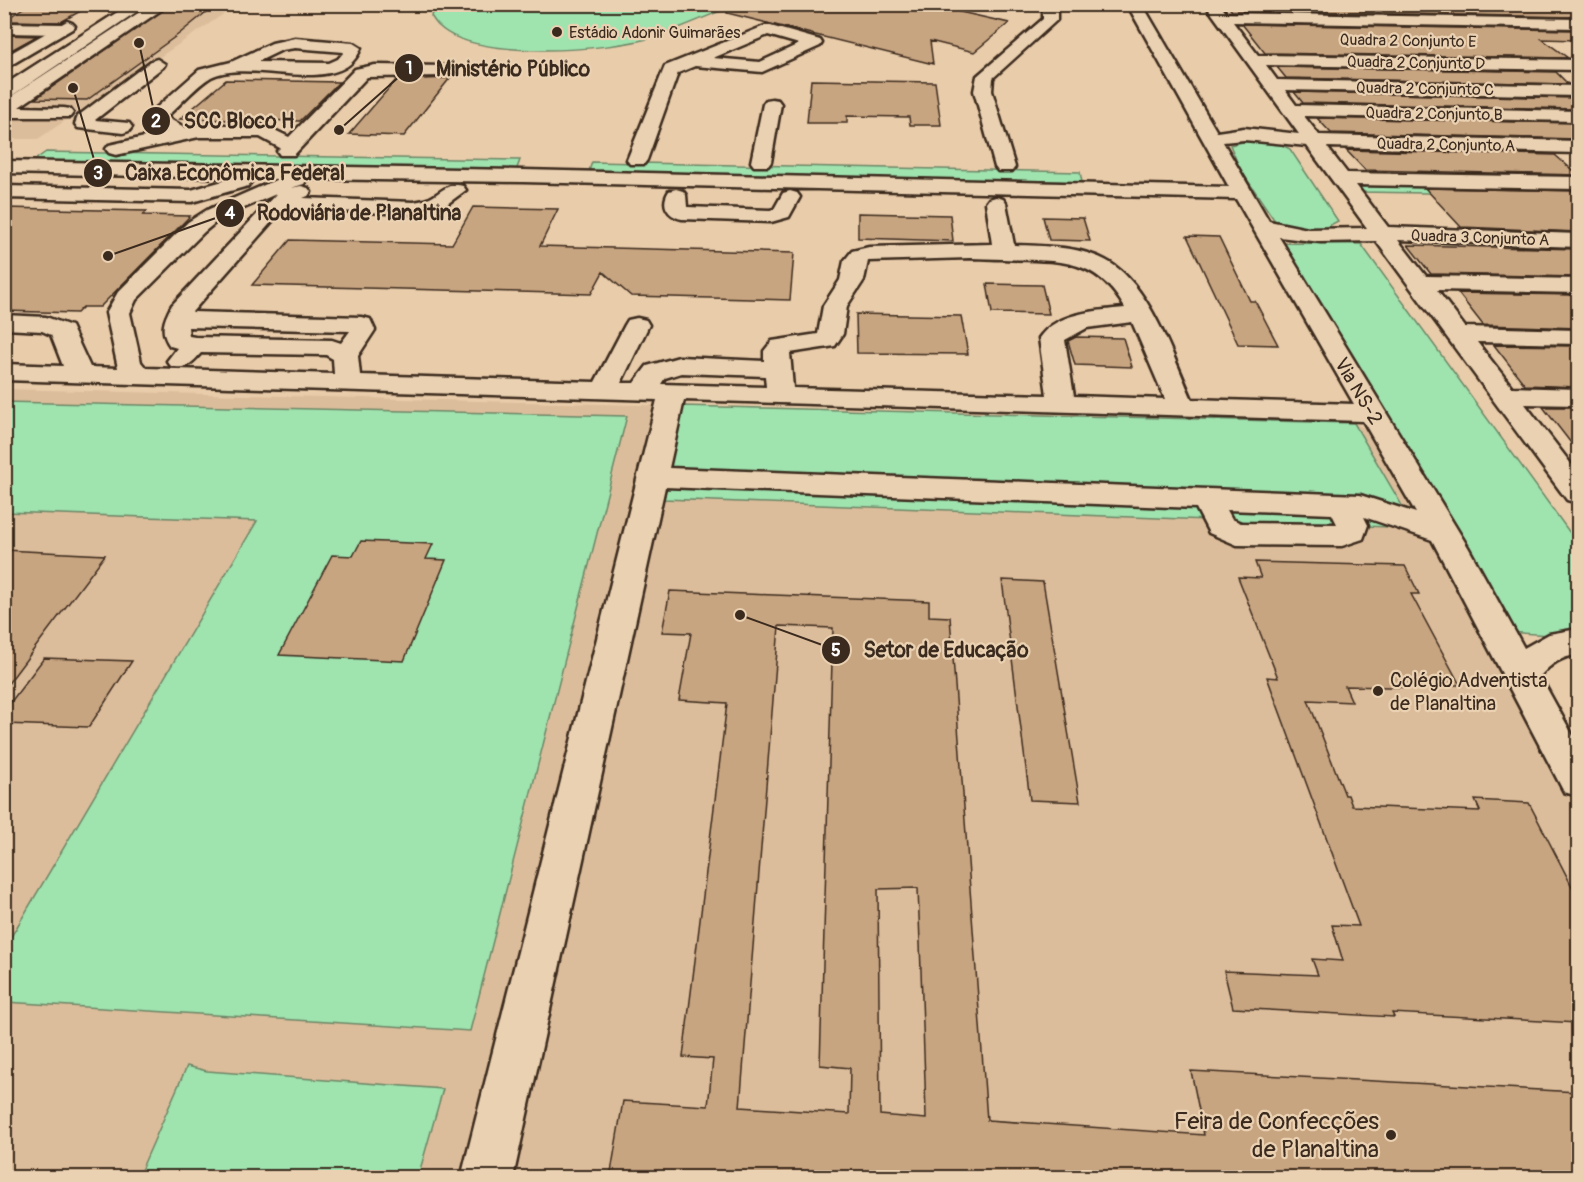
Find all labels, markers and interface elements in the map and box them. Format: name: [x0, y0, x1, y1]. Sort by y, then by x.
place label: Estádio Adonir Guimarães: [569, 23, 740, 43]
marker: Estádio Adonir Guimarães: [550, 25, 564, 39]
street label: Quadra 2 Conjunto E: [1339, 30, 1476, 52]
callout: Ministério Público: [394, 49, 601, 88]
street label: Quadra 2 Conjunto D: [1347, 52, 1485, 74]
text: Ministério Público: [436, 56, 591, 83]
text: 1: [405, 57, 413, 80]
street label: Quadra 2 Conjunto C: [1356, 78, 1494, 100]
callout: SCC Bloco H: [141, 101, 306, 140]
street label: Quadra 2 Conjunto B: [1365, 103, 1503, 125]
text: SCC Bloco H: [184, 108, 294, 135]
text: 2: [151, 110, 161, 133]
street label: Quadra 2 Conjunto A: [1376, 134, 1516, 156]
callout: Caixa Econômica Federal: [83, 153, 357, 192]
text: Caixa Econômica Federal: [125, 160, 345, 187]
text: 3: [93, 162, 103, 185]
callout: Rodoviária de Planaltina: [215, 193, 474, 232]
text: Rodoviária de Planaltina: [257, 200, 462, 227]
text: 4: [225, 202, 236, 225]
street label: Quadra 3 Conjunto A: [1410, 226, 1550, 250]
street label: Via NS-2: [1329, 353, 1388, 429]
callout: Setor de Educação: [821, 630, 1040, 669]
text: Setor de Educação: [864, 637, 1029, 664]
text: 5: [831, 639, 841, 662]
place label: Colégio Adventista de Planaltina: [1390, 668, 1547, 716]
marker: Colégio Adventista de Planaltina: [1371, 684, 1385, 698]
place label: Feira de Confecções de Planaltina: [1174, 1107, 1379, 1164]
marker: Feira de Confecções de Planaltina: [1384, 1128, 1398, 1142]

